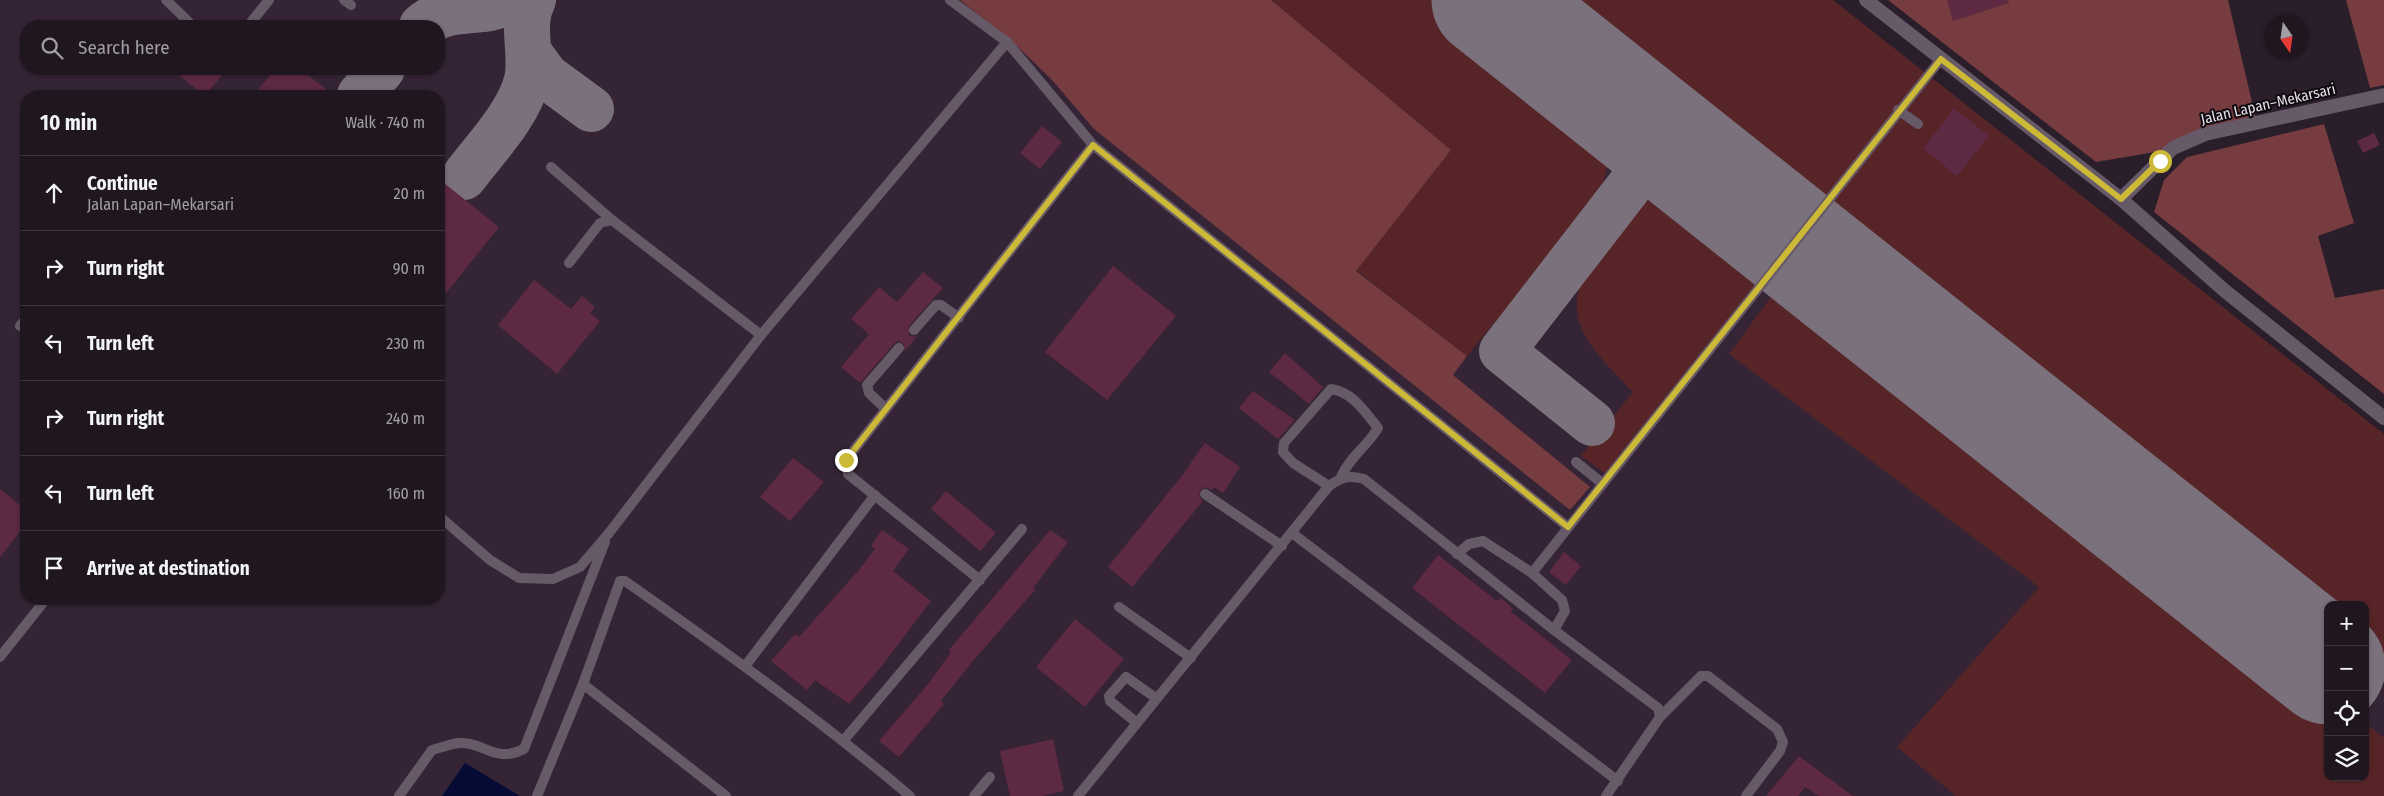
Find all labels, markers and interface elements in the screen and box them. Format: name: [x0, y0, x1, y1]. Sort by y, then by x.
north arrow: [2264, 15, 2309, 60]
search box: [20, 20, 445, 75]
icon: search: [38, 34, 66, 62]
text: Search here: [78, 36, 170, 59]
street label: Jalan Lapan–Mekarsari: [2199, 80, 2337, 128]
text: 10 min: [40, 110, 97, 136]
text: Walk · 740 m: [345, 113, 425, 132]
route start: [2149, 150, 2172, 173]
text: Continue: [87, 172, 158, 195]
icon: ahead: [40, 179, 68, 207]
text: 20 m: [394, 184, 425, 203]
text: Jalan Lapan–Mekarsari: [87, 195, 234, 214]
icon: right: [40, 254, 68, 282]
text: Turn right: [87, 257, 164, 280]
text: 90 m: [393, 259, 425, 278]
icon: left: [40, 329, 68, 357]
text: Turn left: [87, 332, 154, 355]
text: 230 m: [386, 334, 425, 353]
icon: right: [40, 404, 68, 432]
text: Turn right: [87, 407, 164, 430]
text: 240 m: [386, 409, 425, 428]
route end: [835, 449, 858, 472]
icon: left: [40, 479, 68, 507]
text: Turn left: [87, 482, 154, 505]
text: 160 m: [386, 484, 425, 503]
icon: arrive: [40, 554, 68, 582]
text: Arrive at destination: [87, 557, 250, 580]
map controls: [2324, 601, 2369, 781]
button: +: [2324, 601, 2369, 646]
button: −: [2324, 646, 2369, 691]
button: locate: [2324, 691, 2369, 736]
button: layers: [2324, 736, 2369, 781]

